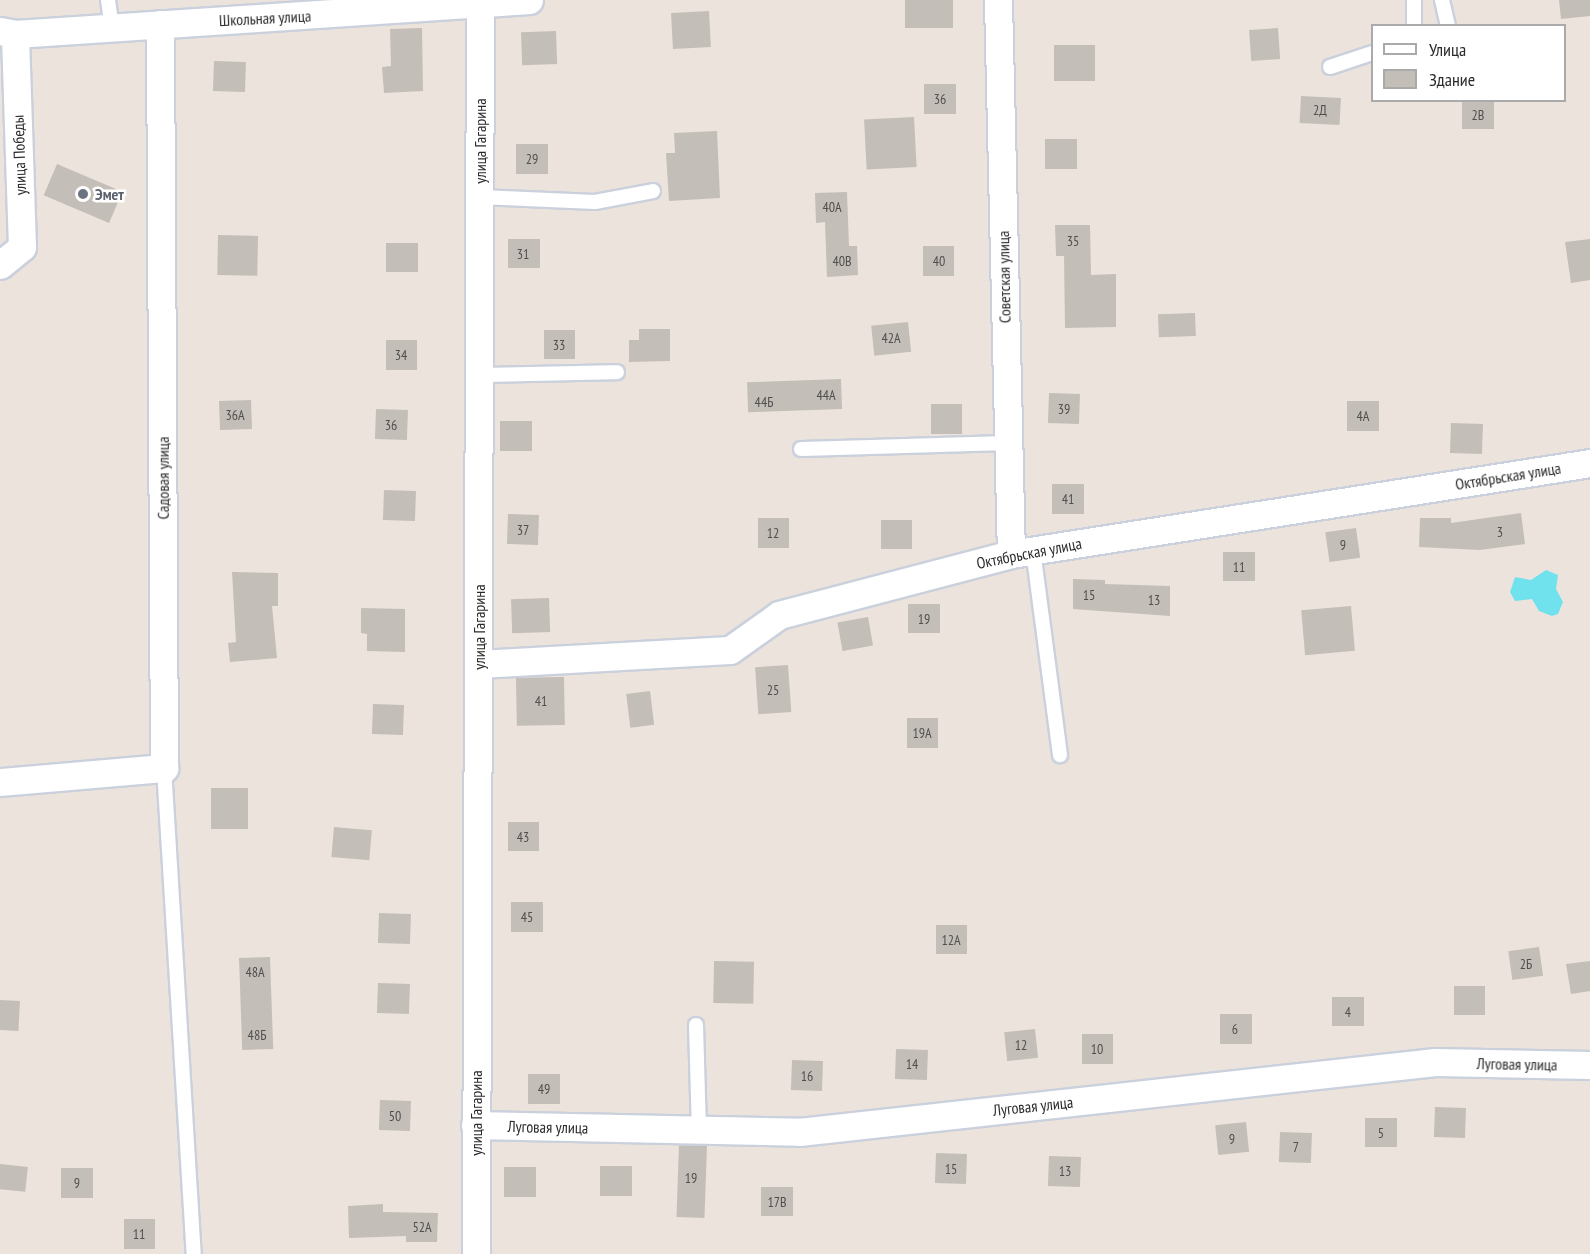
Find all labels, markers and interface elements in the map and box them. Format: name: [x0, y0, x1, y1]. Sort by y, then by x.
street label: Школьная улица: [218, 6, 312, 30]
legend: [1371, 24, 1566, 102]
text: Улица: [1429, 38, 1466, 61]
text: Здание: [1429, 68, 1475, 91]
house number: 36: [934, 91, 946, 107]
street label: улица Гагарина: [470, 98, 490, 184]
house number: 2Д: [1313, 102, 1327, 118]
house number: 2В: [1472, 107, 1484, 123]
street label: улица Победы: [8, 114, 30, 196]
house number: 29: [526, 151, 538, 167]
place label: Эмет: [95, 184, 124, 204]
marker: Эмет: [76, 187, 90, 201]
house number: 40А: [822, 199, 842, 215]
street label: Советская улица: [994, 231, 1014, 323]
house number: 35: [1067, 233, 1079, 249]
house number: 31: [517, 246, 529, 262]
house number: 40В: [832, 253, 852, 269]
house number: 40: [933, 253, 945, 269]
house number: 42А: [881, 330, 901, 346]
house number: 33: [553, 337, 565, 353]
house number: 34: [395, 347, 407, 363]
house number: 44А: [816, 387, 836, 403]
house number: 44Б: [755, 394, 773, 410]
house number: 39: [1058, 401, 1070, 417]
house number: 36А: [225, 407, 245, 423]
house number: 4А: [1357, 408, 1369, 424]
house number: 36: [385, 417, 397, 433]
street label: Садовая улица: [153, 437, 173, 519]
street label: Октябрьская улица: [1454, 458, 1562, 494]
house number: 41: [1062, 491, 1074, 507]
house number: 37: [517, 522, 529, 538]
house number: 3: [1497, 524, 1503, 540]
house number: 12: [767, 525, 779, 541]
street label: Октябрьская улица: [975, 533, 1083, 573]
house number: 9: [1340, 537, 1346, 553]
house number: 11: [1233, 559, 1245, 575]
street label: улица Гагарина: [469, 584, 489, 670]
house number: 15: [1083, 587, 1095, 603]
house number: 13: [1148, 592, 1160, 608]
house number: 19: [918, 611, 930, 627]
house number: 25: [767, 682, 779, 698]
house number: 41: [535, 693, 547, 709]
house number: 19А: [912, 725, 932, 741]
house number: 43: [517, 829, 529, 845]
house number: 45: [521, 909, 533, 925]
house number: 12А: [941, 932, 961, 948]
house number: 2Б: [1520, 956, 1532, 972]
house number: 48А: [245, 964, 265, 980]
house number: 4: [1345, 1004, 1351, 1020]
house number: 6: [1232, 1021, 1238, 1037]
house number: 48Б: [248, 1027, 266, 1043]
house number: 12: [1015, 1037, 1027, 1053]
house number: 10: [1091, 1041, 1103, 1057]
street label: Луговая улица: [1476, 1054, 1558, 1074]
house number: 14: [906, 1056, 918, 1072]
house number: 16: [801, 1068, 813, 1084]
street label: улица Гагарина: [466, 1070, 486, 1156]
house number: 49: [538, 1081, 550, 1097]
street label: Луговая улица: [992, 1092, 1074, 1120]
house number: 50: [389, 1108, 401, 1124]
street label: Луговая улица: [507, 1117, 589, 1137]
house number: 5: [1378, 1125, 1384, 1141]
house number: 9: [1229, 1131, 1235, 1147]
house number: 7: [1293, 1139, 1299, 1155]
house number: 15: [945, 1161, 957, 1177]
house number: 13: [1059, 1163, 1071, 1179]
house number: 19: [685, 1170, 697, 1186]
house number: 9: [74, 1175, 80, 1191]
house number: 17В: [767, 1194, 787, 1210]
house number: 52А: [412, 1219, 432, 1235]
house number: 11: [133, 1226, 145, 1242]

